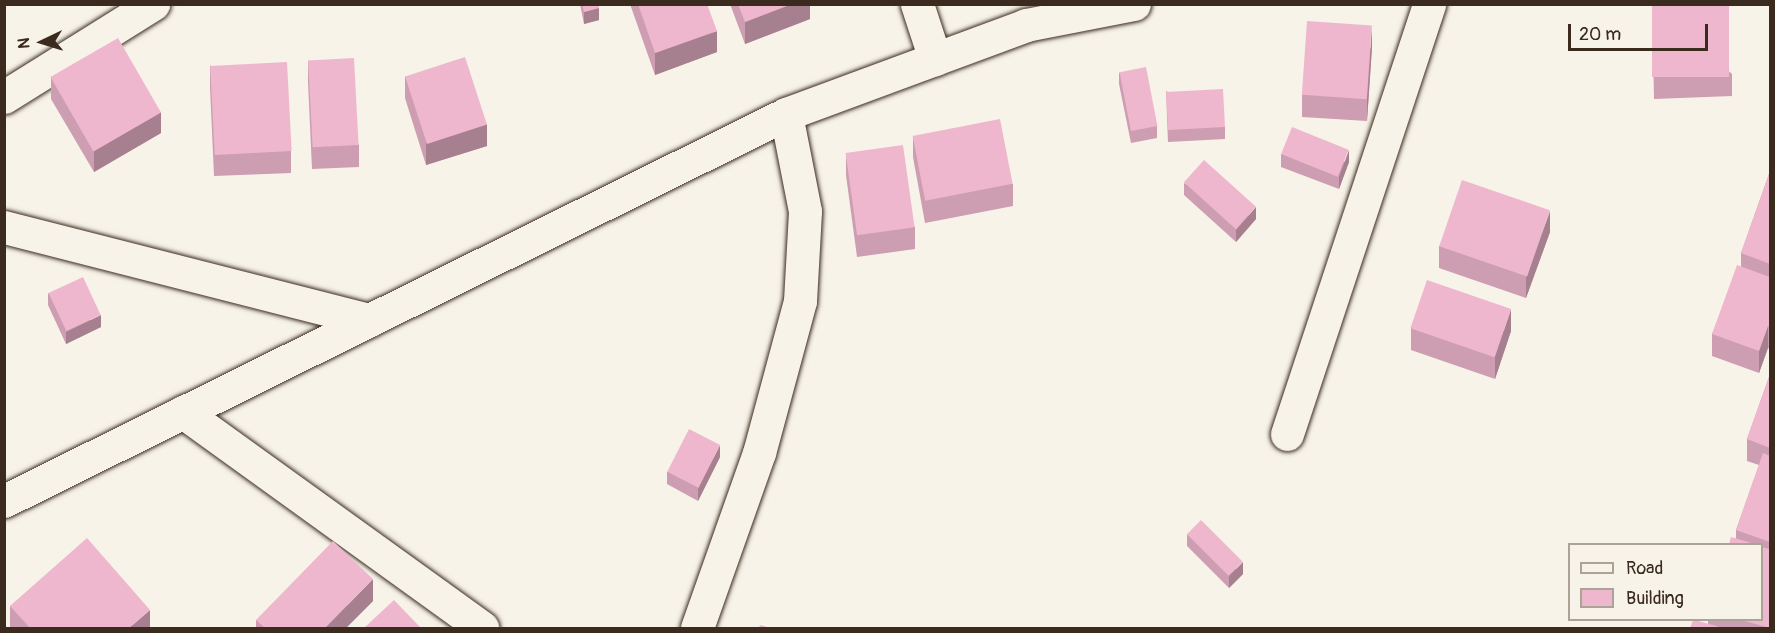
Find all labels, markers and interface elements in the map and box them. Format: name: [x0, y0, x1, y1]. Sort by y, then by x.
north arrow: [12, 12, 72, 72]
scale bar: [1571, 12, 1710, 50]
text: 20 m: [1579, 23, 1621, 46]
text: N: [14, 37, 34, 49]
legend: [1568, 543, 1763, 621]
text: Road: [1626, 557, 1663, 580]
text: Building: [1626, 587, 1684, 610]

